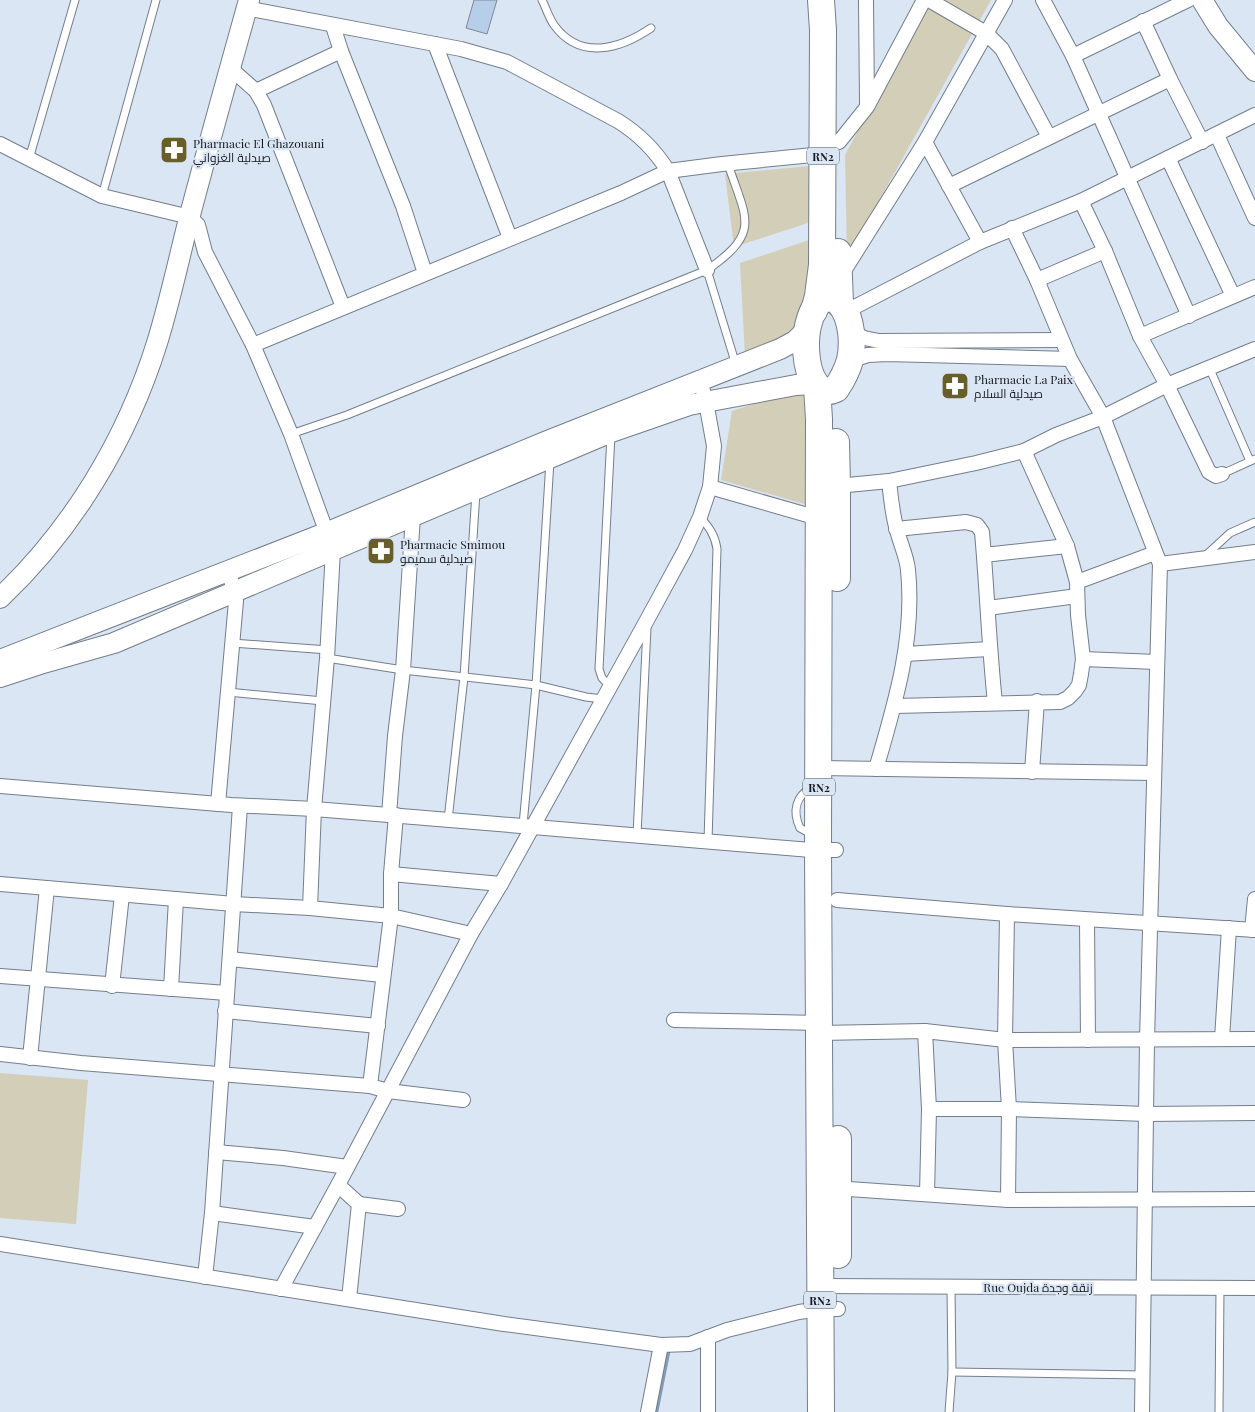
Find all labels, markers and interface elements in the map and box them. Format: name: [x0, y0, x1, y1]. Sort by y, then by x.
pharmacy icon: Pharmacie El Ghazouani صيدلية الغزواني: [159, 135, 189, 165]
place label: Pharmacie El Ghazouani صيدلية الغزواني: [193, 135, 325, 168]
road number: RN2: [807, 148, 839, 164]
pharmacy icon: Pharmacie La Paix صيدلية السلام: [940, 371, 970, 401]
place label: Pharmacie La Paix صيدلية السلام: [974, 371, 1074, 402]
pharmacy icon: Pharmacie Smimou صيدلية سميمو: [366, 536, 396, 566]
place label: Pharmacie Smimou صيدلية سميمو: [400, 536, 505, 566]
road number: RN2: [803, 779, 835, 796]
street label: Rue Oujda زنقة وجدة: [983, 1279, 1093, 1295]
road number: RN2: [804, 1292, 836, 1308]

